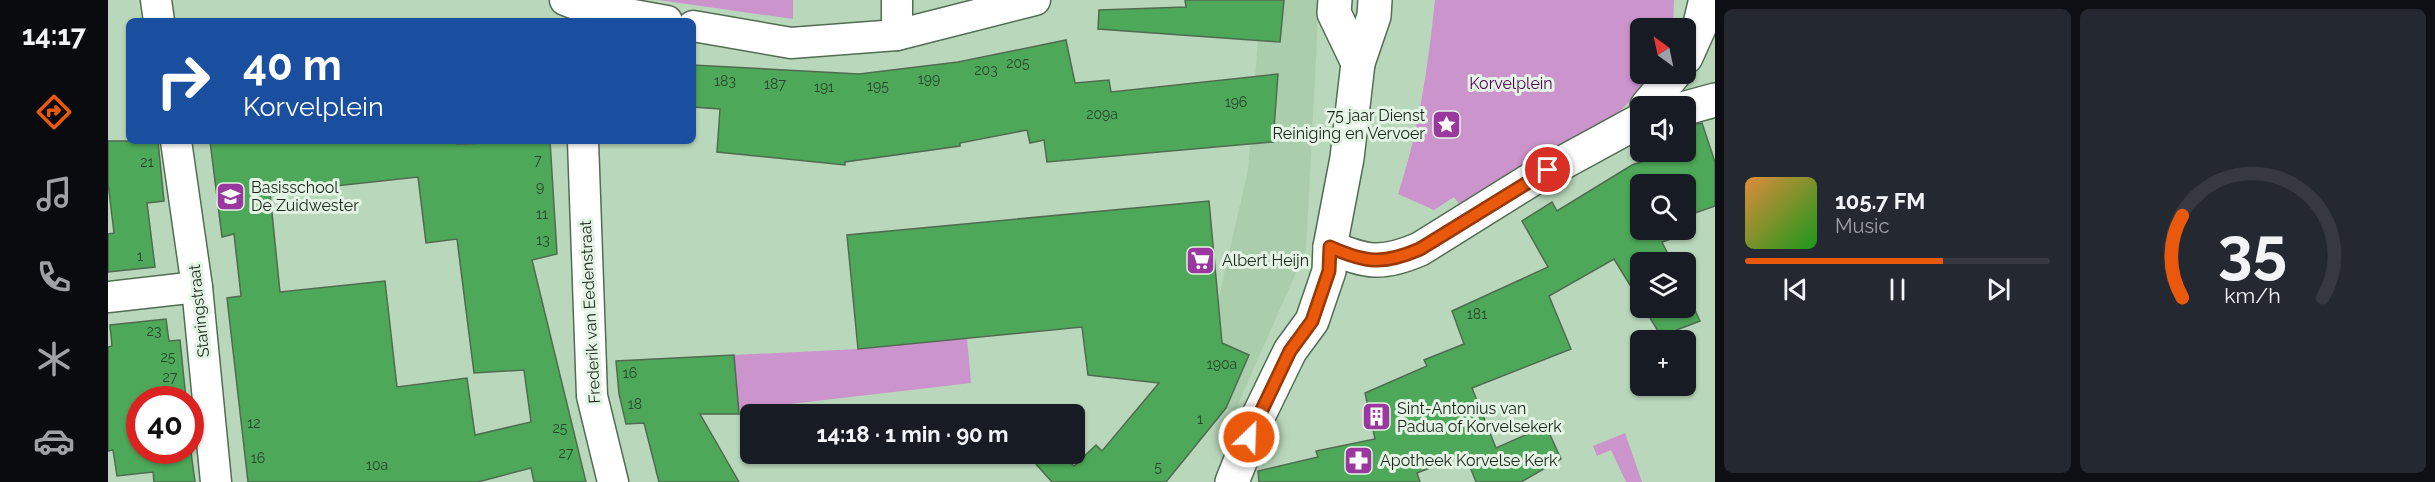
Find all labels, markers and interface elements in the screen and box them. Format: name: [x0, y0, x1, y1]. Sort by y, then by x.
north arrow: [1630, 18, 1696, 84]
map controls: [1630, 18, 1696, 396]
text: 14:17: [22, 20, 86, 51]
text: 40 m: [243, 41, 342, 90]
icon: right: [144, 42, 222, 120]
house number: 205: [1006, 55, 1030, 71]
house number: 203: [974, 62, 998, 78]
house number: 199: [918, 71, 940, 87]
house number: 183: [714, 73, 736, 89]
park label: Korvelplein: [1469, 74, 1553, 93]
house number: 187: [764, 76, 786, 92]
house number: 195: [867, 78, 889, 94]
house number: 191: [814, 79, 834, 95]
icon: directions: [33, 91, 75, 133]
text: Korvelplein: [243, 91, 384, 122]
house number: 196: [1225, 94, 1247, 110]
button: sound: [1630, 96, 1696, 162]
house number: 209a: [1086, 106, 1118, 122]
place label: 75 jaar Dienst Reiniging en Vervoer: [1273, 106, 1426, 143]
place icon: 75 jaar Dienst Reiniging en Vervoer: [1430, 108, 1462, 140]
pin: [1522, 144, 1573, 195]
house number: 7: [534, 152, 542, 168]
icon: arrive: [1531, 153, 1564, 186]
house number: 21: [140, 154, 154, 170]
icon: music: [33, 173, 75, 215]
button: search: [1630, 174, 1696, 240]
place label: Basisschool De Zuidwester: [251, 178, 359, 215]
house number: 9: [536, 179, 544, 195]
school or university icon: Basisschool De Zuidwester: [214, 180, 246, 212]
text: 105.7 FM: [1835, 188, 1925, 214]
house number: 11: [536, 206, 548, 222]
text: 35: [2218, 213, 2287, 287]
text: Music: [1835, 214, 1889, 238]
street label: Frederik van Eedenstraat: [576, 219, 604, 404]
house number: 13: [536, 232, 550, 248]
supermarket icon: Albert Heijn: [1185, 244, 1217, 276]
house number: 1: [137, 248, 143, 264]
place label: Albert Heijn: [1222, 251, 1309, 270]
button: layers: [1630, 252, 1696, 318]
icon: phone: [33, 256, 75, 298]
street label: Staringstraat: [185, 263, 213, 358]
icon: previous: [1779, 273, 1812, 306]
icon: pause: [1881, 273, 1914, 306]
icon: next: [1982, 273, 2015, 306]
text: km/h: [2224, 283, 2281, 308]
house number: 181: [1467, 306, 1487, 322]
house number: 23: [147, 323, 161, 339]
button: +: [1630, 330, 1696, 396]
icon: climate: [33, 338, 75, 380]
house number: 25: [161, 349, 176, 365]
house number: 190a: [1207, 356, 1237, 372]
house number: 16: [623, 365, 637, 381]
house number: 27: [163, 369, 178, 385]
speed limit sign: 40: [126, 386, 204, 464]
house number: 18: [628, 396, 642, 412]
place label: Sint-Antonius van Padua of Korvelsekerk: [1397, 399, 1562, 436]
building icon: Sint-Antonius van Padua of Korvelsekerk: [1360, 401, 1392, 433]
position arrow: [1217, 405, 1281, 469]
house number: 1: [1197, 411, 1203, 427]
house number: 12: [247, 415, 261, 431]
icon: car: [33, 420, 75, 462]
house number: 25: [553, 420, 568, 436]
text: 14:18 · 1 min · 90 m: [817, 421, 1008, 447]
pharmacy icon: Apotheek Korvelse Kerk: [1343, 444, 1375, 476]
house number: 27: [559, 445, 574, 461]
house number: 16: [251, 450, 265, 466]
place label: Apotheek Korvelse Kerk: [1380, 451, 1558, 470]
house number: 10a: [366, 457, 388, 473]
house number: 5: [1154, 459, 1162, 475]

